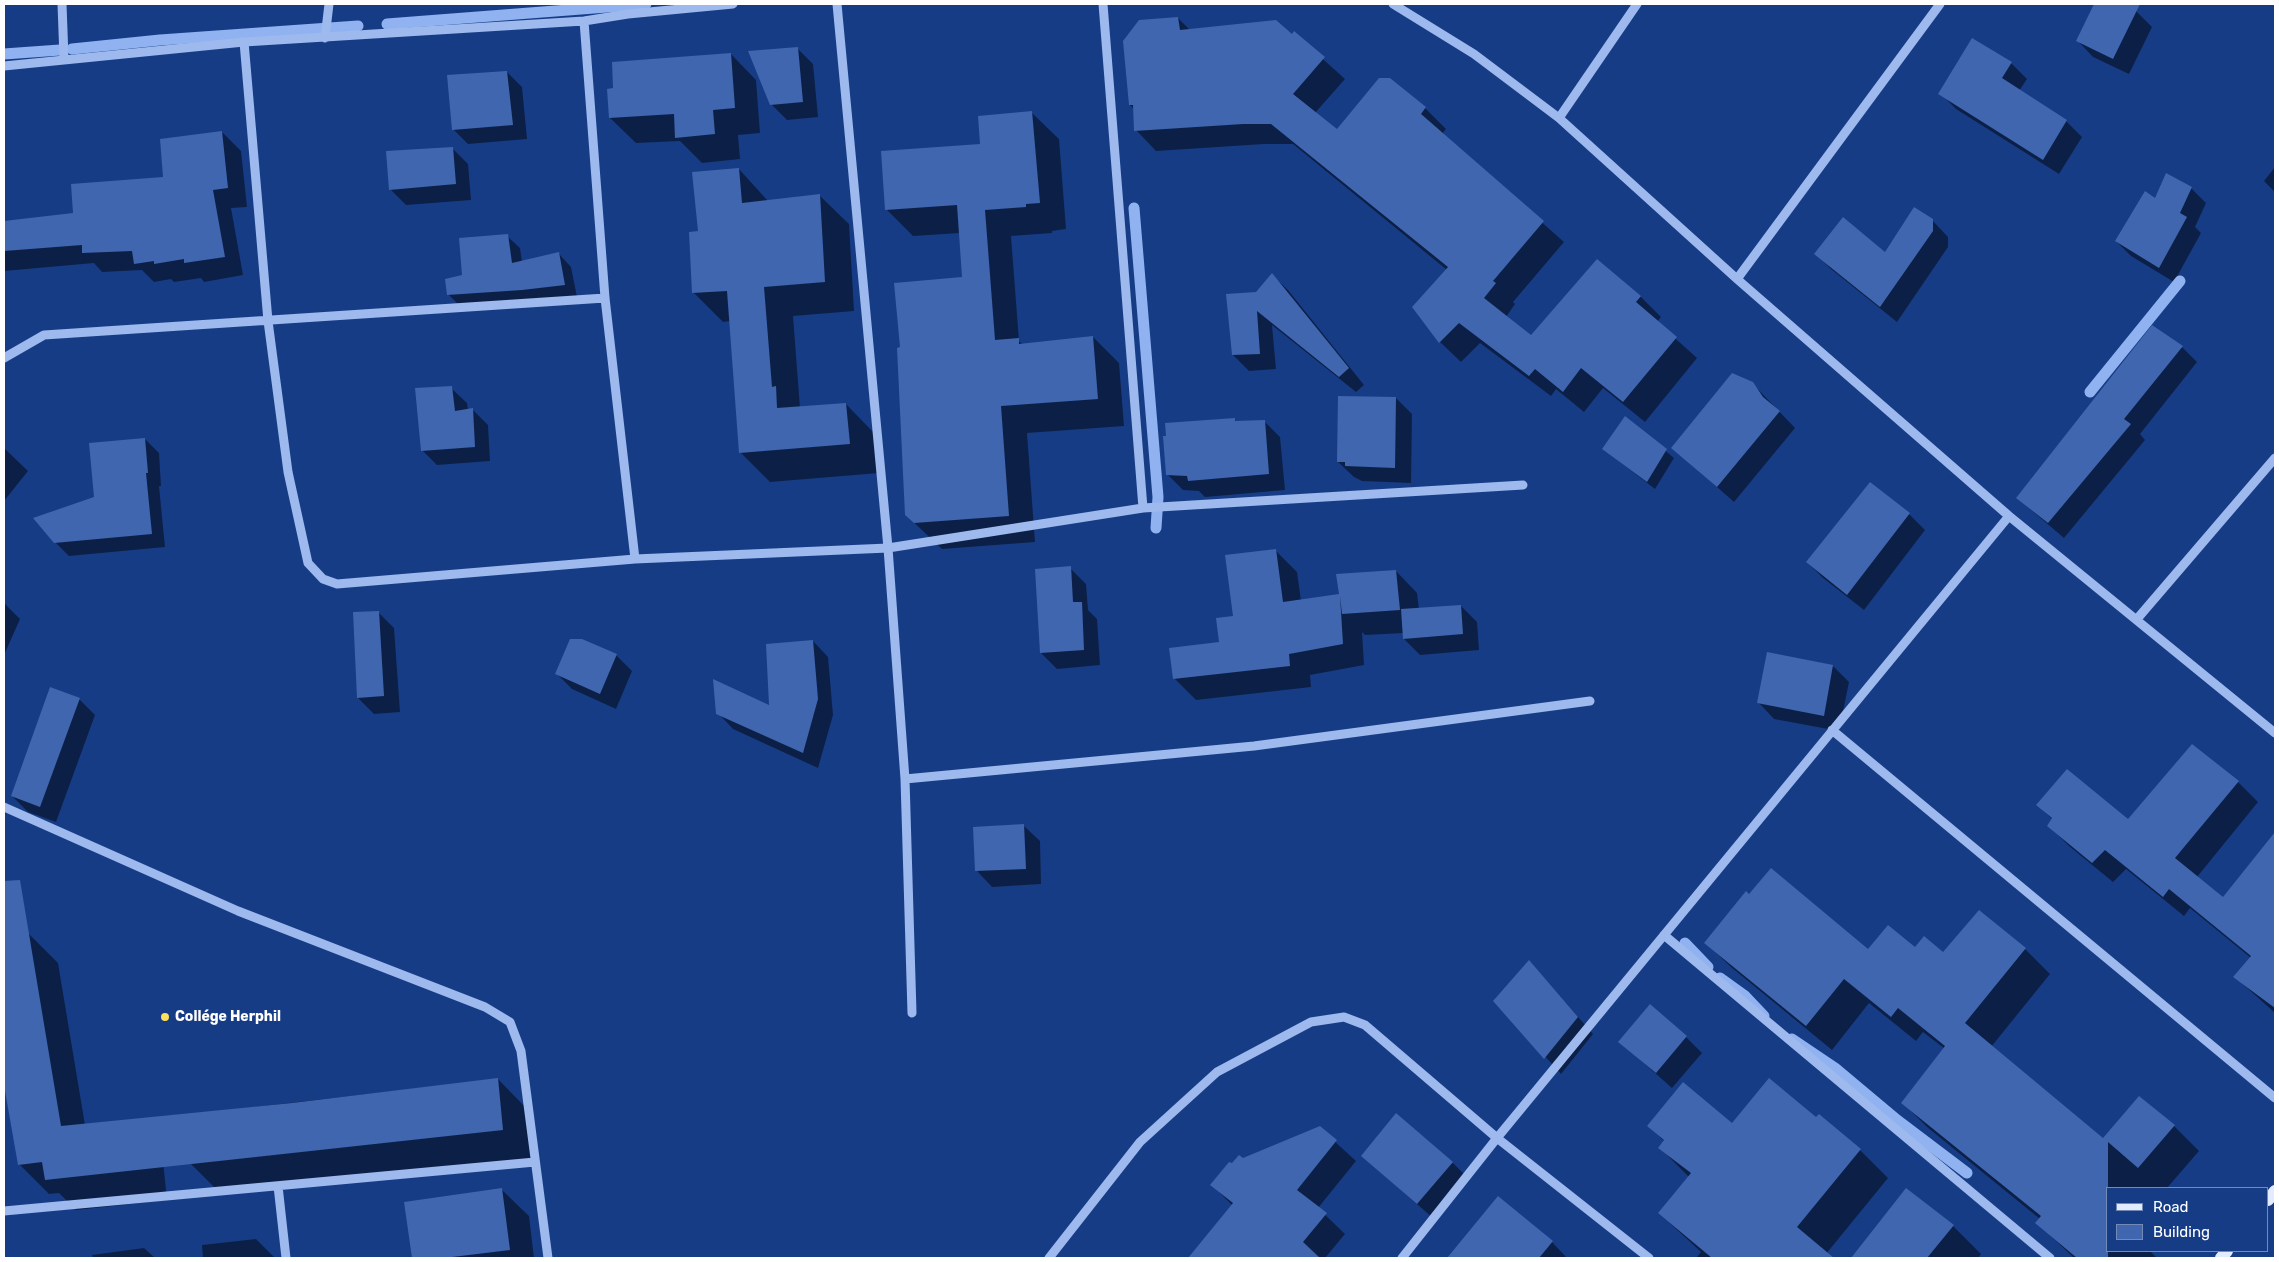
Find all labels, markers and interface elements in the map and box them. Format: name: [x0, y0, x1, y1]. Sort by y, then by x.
place label: Collége Herphil: [175, 1009, 281, 1025]
marker: Collége Herphil: [159, 1011, 171, 1023]
legend: [2106, 1187, 2269, 1252]
text: Road: [2153, 1198, 2189, 1216]
text: Building: [2153, 1223, 2210, 1241]

